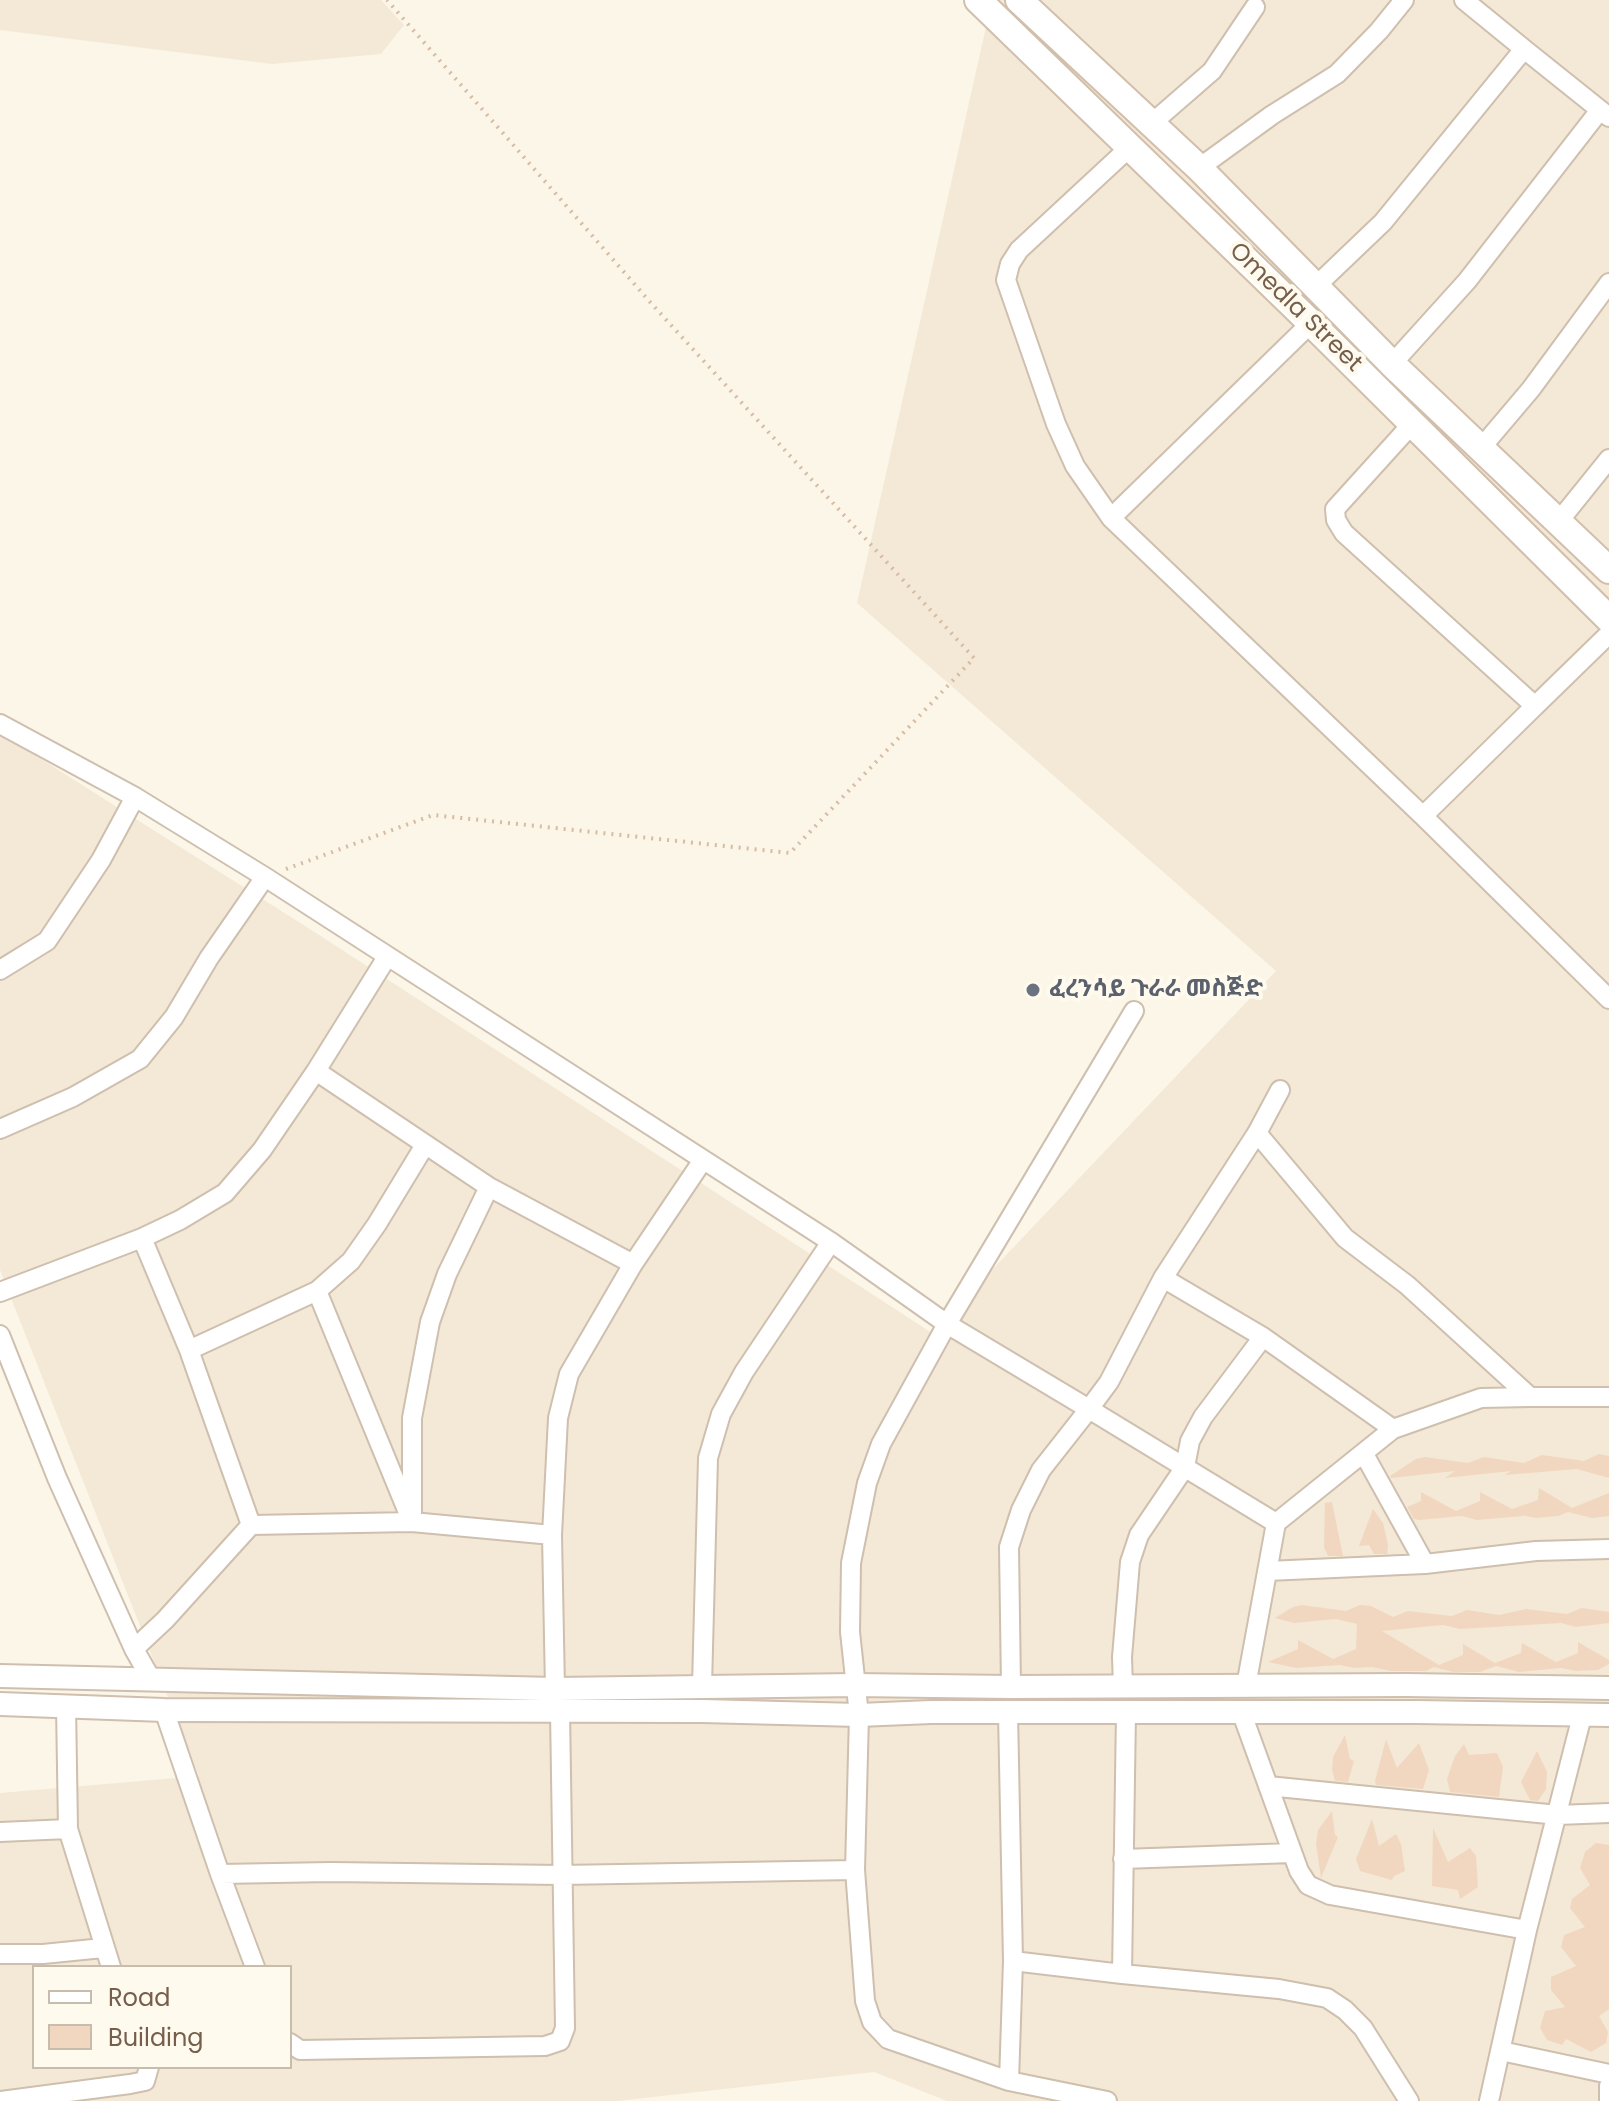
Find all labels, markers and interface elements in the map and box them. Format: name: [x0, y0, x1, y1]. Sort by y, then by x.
street label: Omedla Street: [1223, 237, 1367, 379]
place label: ፈረንሳይ ጉራራ መስጅድ: [1049, 976, 1263, 1004]
marker: ፈረንሳይ ጉራራ መስጅድ: [1024, 981, 1042, 999]
legend: [32, 1965, 292, 2069]
text: Road: [108, 1981, 170, 2014]
text: Building: [108, 2021, 204, 2054]

